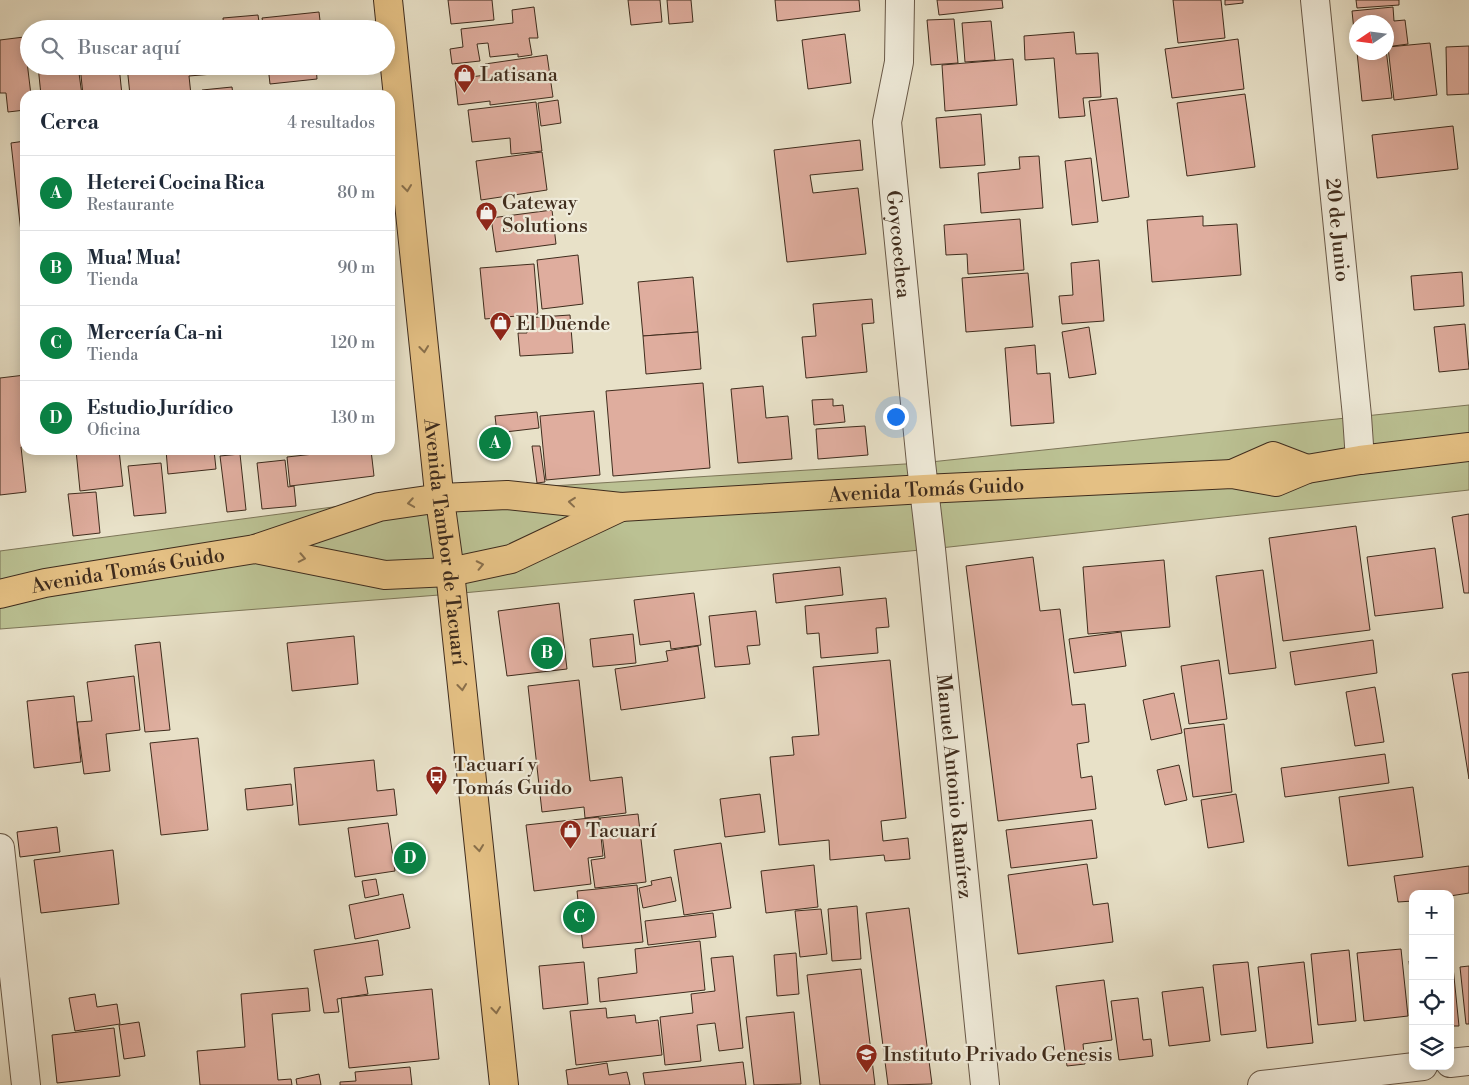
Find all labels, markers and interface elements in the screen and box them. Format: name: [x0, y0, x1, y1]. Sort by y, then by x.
north arrow: [1349, 15, 1394, 60]
search box: [20, 20, 395, 75]
icon: search: [38, 34, 66, 62]
text: Buscar aquí: [78, 36, 180, 60]
shop icon: Latisana: [452, 62, 476, 93]
place label: Latisana: [480, 63, 559, 88]
text: Cerca: [40, 110, 99, 136]
text: 4 resultados: [287, 113, 375, 133]
text: Heterei Cocina Rica: [87, 171, 265, 195]
street label: 20 de Junio: [1319, 177, 1354, 283]
text: A: [50, 183, 62, 203]
text: 80 m: [337, 183, 375, 203]
one-way arrow: [402, 184, 413, 192]
street label: Goycoechea: [880, 189, 916, 300]
place label: Gateway Solutions: [502, 191, 588, 239]
text: Restaurante: [87, 195, 174, 215]
shop icon: Gateway Solutions: [474, 201, 498, 232]
text: Mua! Mua!: [87, 246, 181, 270]
text: B: [50, 258, 62, 278]
text: 90 m: [337, 258, 375, 278]
text: Tienda: [87, 270, 138, 290]
shop icon: El Duende: [488, 311, 512, 342]
place label: El Duende: [516, 312, 610, 337]
text: Mercería Ca-ni: [87, 321, 223, 345]
text: C: [50, 333, 62, 353]
text: 120 m: [331, 333, 375, 353]
text: Tienda: [87, 345, 138, 365]
one-way arrow: [418, 346, 429, 354]
text: Estudio Jurídico: [87, 396, 233, 420]
your location: [883, 404, 909, 430]
text: D: [50, 408, 62, 428]
text: 130 m: [331, 408, 375, 428]
street label: Avenida Tambor de Tacuarí: [417, 416, 471, 668]
text: Oficina: [87, 420, 140, 440]
pin: A: [479, 424, 511, 462]
street label: Avenida Tomás Guido: [827, 473, 1025, 509]
one-way arrow: [406, 497, 415, 507]
one-way arrow: [568, 497, 576, 508]
street label: Avenida Tomás Guido: [27, 543, 227, 600]
one-way arrow: [298, 553, 307, 563]
one-way arrow: [476, 560, 485, 571]
pin: B: [531, 634, 563, 672]
street label: Manuel Antonio Ramírez: [930, 673, 977, 900]
one-way arrow: [456, 683, 467, 691]
place label: Tacuarí y Tomás Guido: [453, 753, 572, 801]
bus stop icon: Tacuarí y Tomás Guido: [425, 764, 449, 795]
shop icon: Tacuarí: [558, 818, 582, 849]
place label: Tacuarí: [586, 819, 658, 844]
pin: D: [394, 839, 426, 877]
one-way arrow: [473, 845, 484, 853]
map controls: [1409, 890, 1454, 1070]
button: +: [1409, 890, 1454, 935]
pin: C: [563, 898, 595, 936]
button: −: [1409, 935, 1454, 980]
button: locate: [1409, 980, 1454, 1025]
one-way arrow: [490, 1006, 501, 1014]
button: layers: [1409, 1025, 1454, 1070]
school or university icon: Instituto Privado Genesis: [855, 1042, 879, 1073]
place label: Instituto Privado Genesis: [883, 1043, 1113, 1068]

